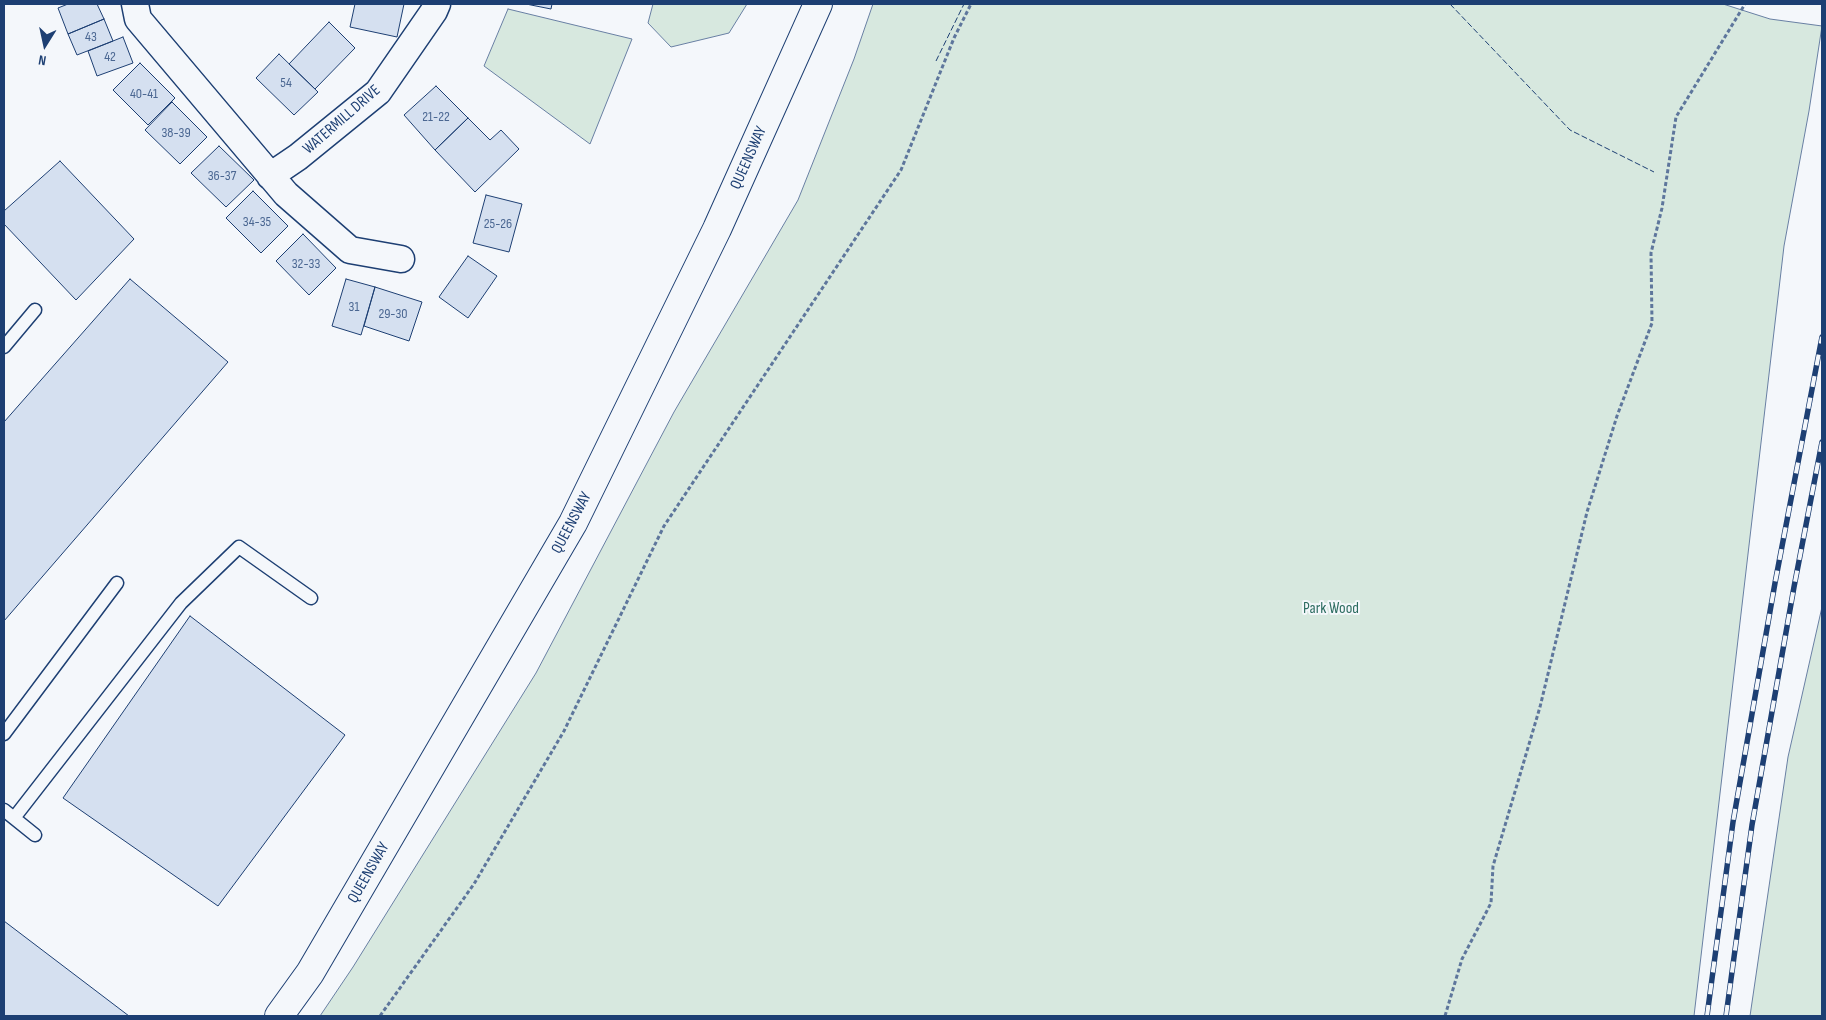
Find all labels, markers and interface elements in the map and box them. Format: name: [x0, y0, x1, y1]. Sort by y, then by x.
north arrow: [20, 20, 70, 70]
house number: 43: [85, 29, 97, 45]
house number: 42: [104, 49, 116, 65]
text: N: [37, 51, 47, 69]
house number: 54: [280, 75, 292, 91]
street label: WATERMILL DRIVE: [299, 81, 385, 159]
house number: 40-41: [130, 86, 158, 102]
house number: 21-22: [422, 109, 450, 125]
street label: QUEENSWAY: [727, 124, 771, 192]
house number: 38-39: [161, 125, 191, 141]
house number: 36-37: [208, 168, 236, 184]
house number: 34-35: [243, 214, 271, 230]
house number: 25-26: [484, 216, 512, 232]
house number: 32-33: [292, 256, 320, 272]
house number: 31: [349, 299, 359, 315]
house number: 29-30: [378, 306, 408, 322]
street label: QUEENSWAY: [548, 489, 596, 557]
park label: Park Wood: [1303, 599, 1359, 619]
street label: QUEENSWAY: [344, 839, 394, 907]

